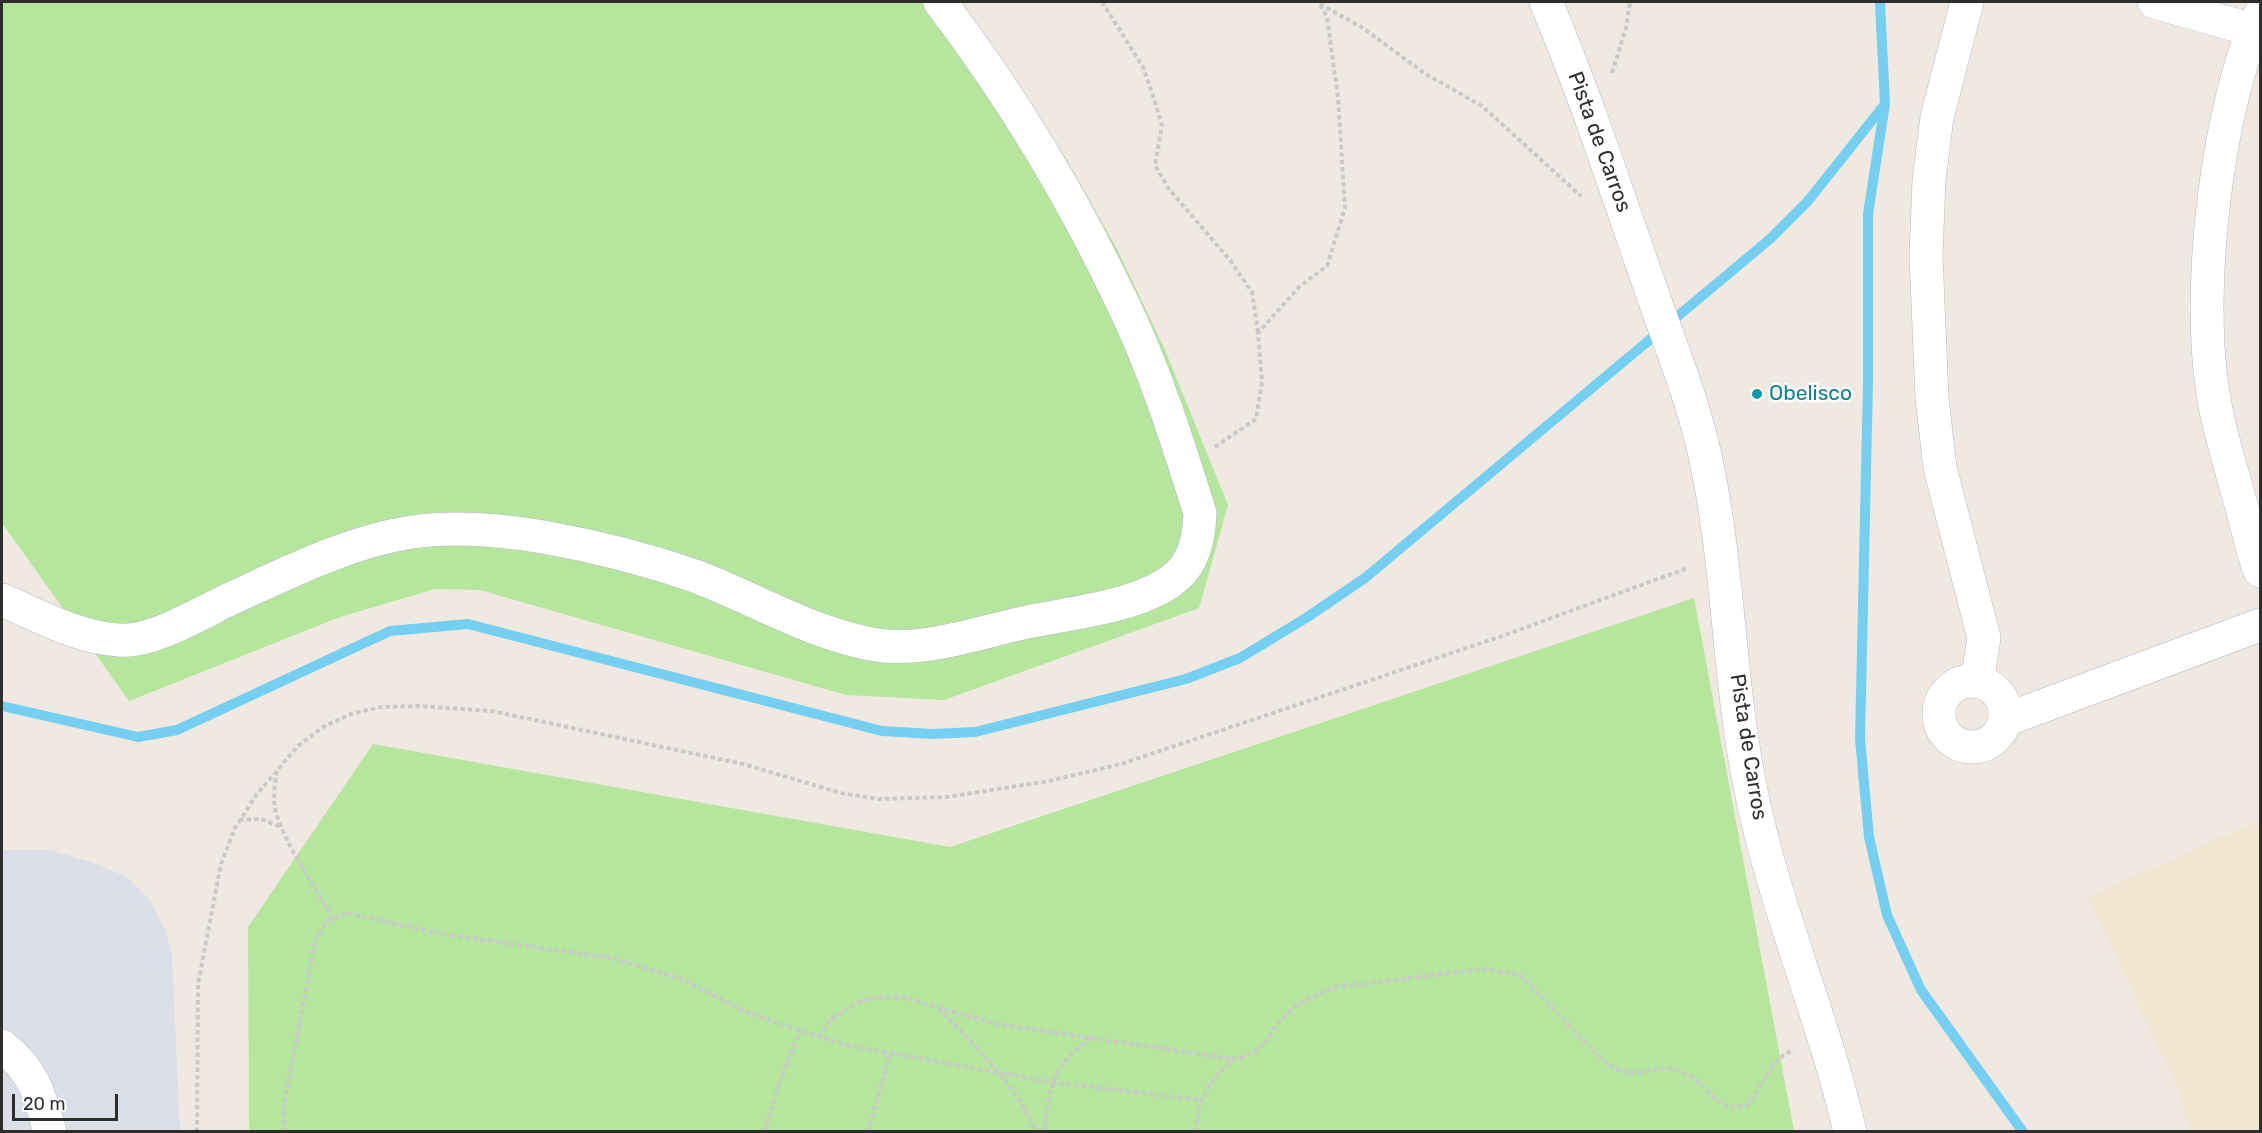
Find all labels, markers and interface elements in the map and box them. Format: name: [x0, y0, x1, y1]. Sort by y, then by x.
street label: Pista de Carros: [1562, 68, 1636, 216]
place label: Obelisco: [1769, 381, 1852, 407]
marker: Obelisco: [1750, 387, 1764, 401]
street label: Pista de Carros: [1724, 672, 1772, 822]
scale bar: [15, 1082, 122, 1120]
text: 20 m: [23, 1093, 65, 1115]

